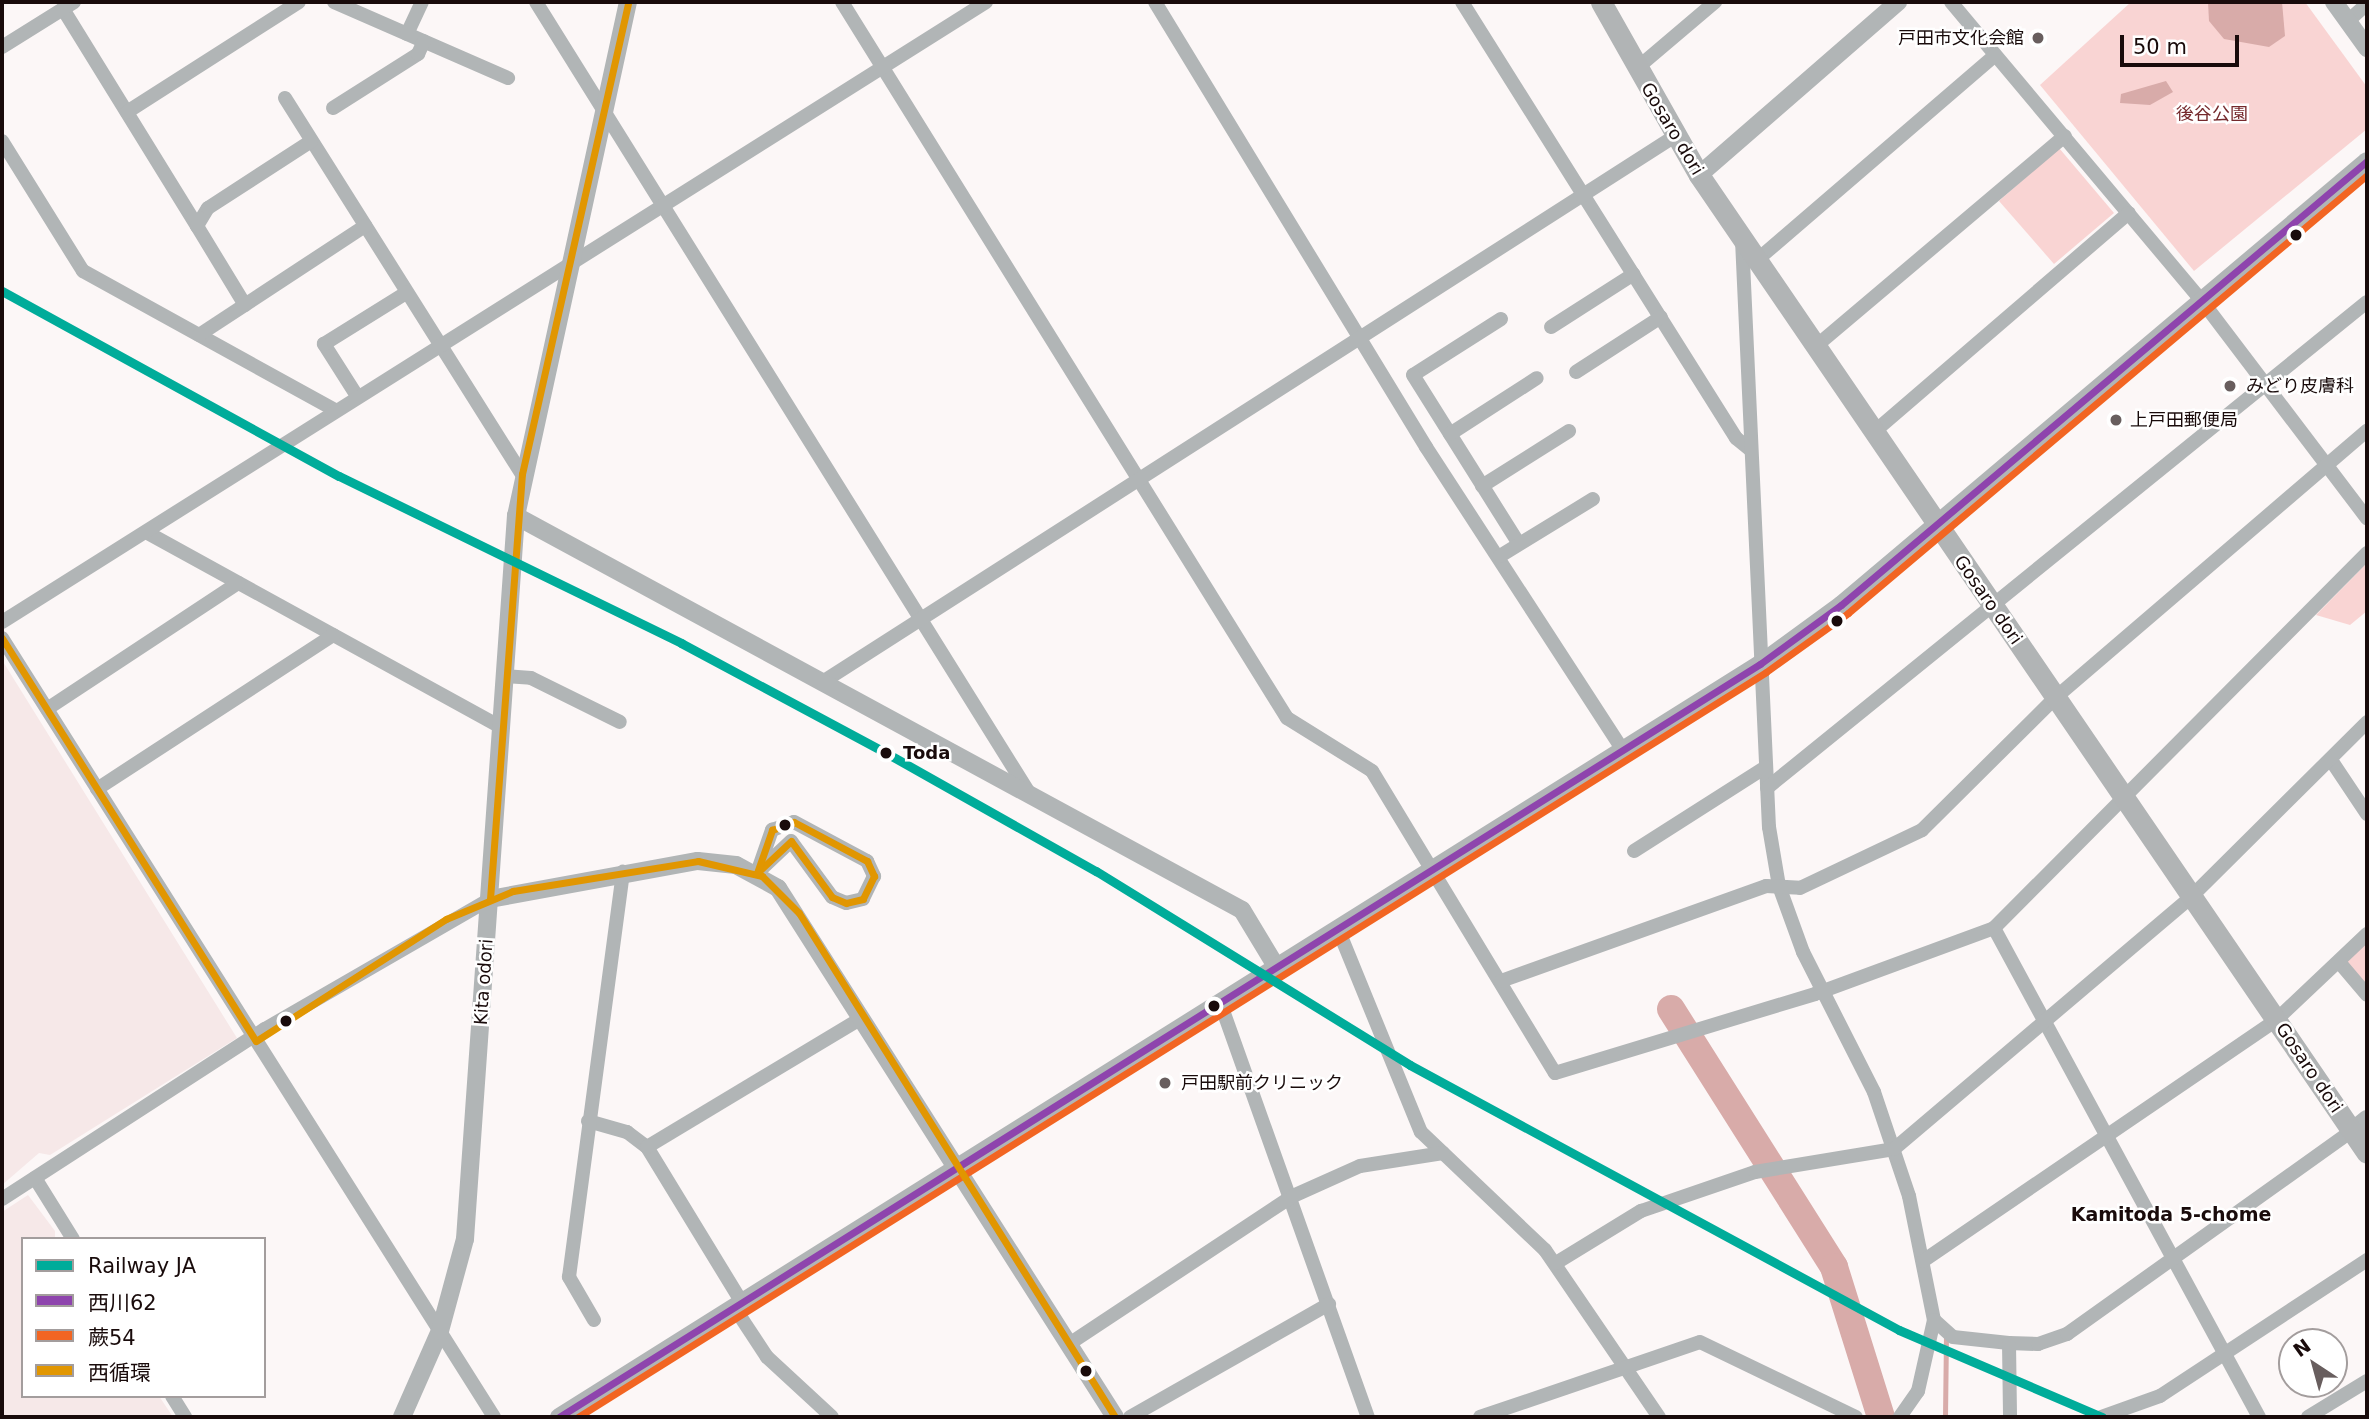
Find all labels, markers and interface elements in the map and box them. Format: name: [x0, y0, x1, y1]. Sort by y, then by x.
scale bar: [2124, 21, 2243, 65]
place label: 戸田市文化会館: [1898, 27, 2024, 49]
marker: 戸田市文化会館: [2030, 30, 2046, 46]
text: 50 m: [2133, 35, 2187, 59]
street label: Gosaro dori: [1636, 79, 1708, 179]
park label: 後谷公園: [2176, 103, 2248, 125]
unlabelled marker: [2289, 228, 2303, 242]
place label: みどり皮膚科: [2246, 375, 2354, 397]
marker: みどり皮膚科: [2220, 376, 2240, 396]
place label: 上戸田郵便局: [2130, 409, 2238, 431]
marker: 上戸田郵便局: [2108, 412, 2124, 428]
street label: Gosaro dori: [1949, 551, 2027, 649]
unlabelled marker: [1830, 614, 1844, 628]
marker: Toda: [875, 742, 897, 764]
place label: Toda: [903, 742, 950, 764]
unlabelled marker: [778, 818, 792, 832]
street label: Kita odori: [470, 938, 498, 1026]
unlabelled marker: [1207, 999, 1221, 1013]
unlabelled marker: [279, 1014, 293, 1028]
street label: Gosaro dori: [2271, 1019, 2347, 1117]
place label: 戸田駅前クリニック: [1181, 1072, 1343, 1094]
marker: 戸田駅前クリニック: [1155, 1073, 1175, 1093]
district label: Kamitoda 5-chome: [2071, 1204, 2271, 1226]
legend: [21, 1237, 266, 1398]
text: Railway JA: [88, 1254, 196, 1278]
text: 西川62: [88, 1291, 157, 1315]
text: 蕨54: [88, 1326, 136, 1350]
north arrow: [2278, 1328, 2348, 1398]
text: N: [2289, 1334, 2315, 1361]
text: 西循環: [88, 1361, 151, 1385]
unlabelled marker: [1079, 1364, 1093, 1378]

